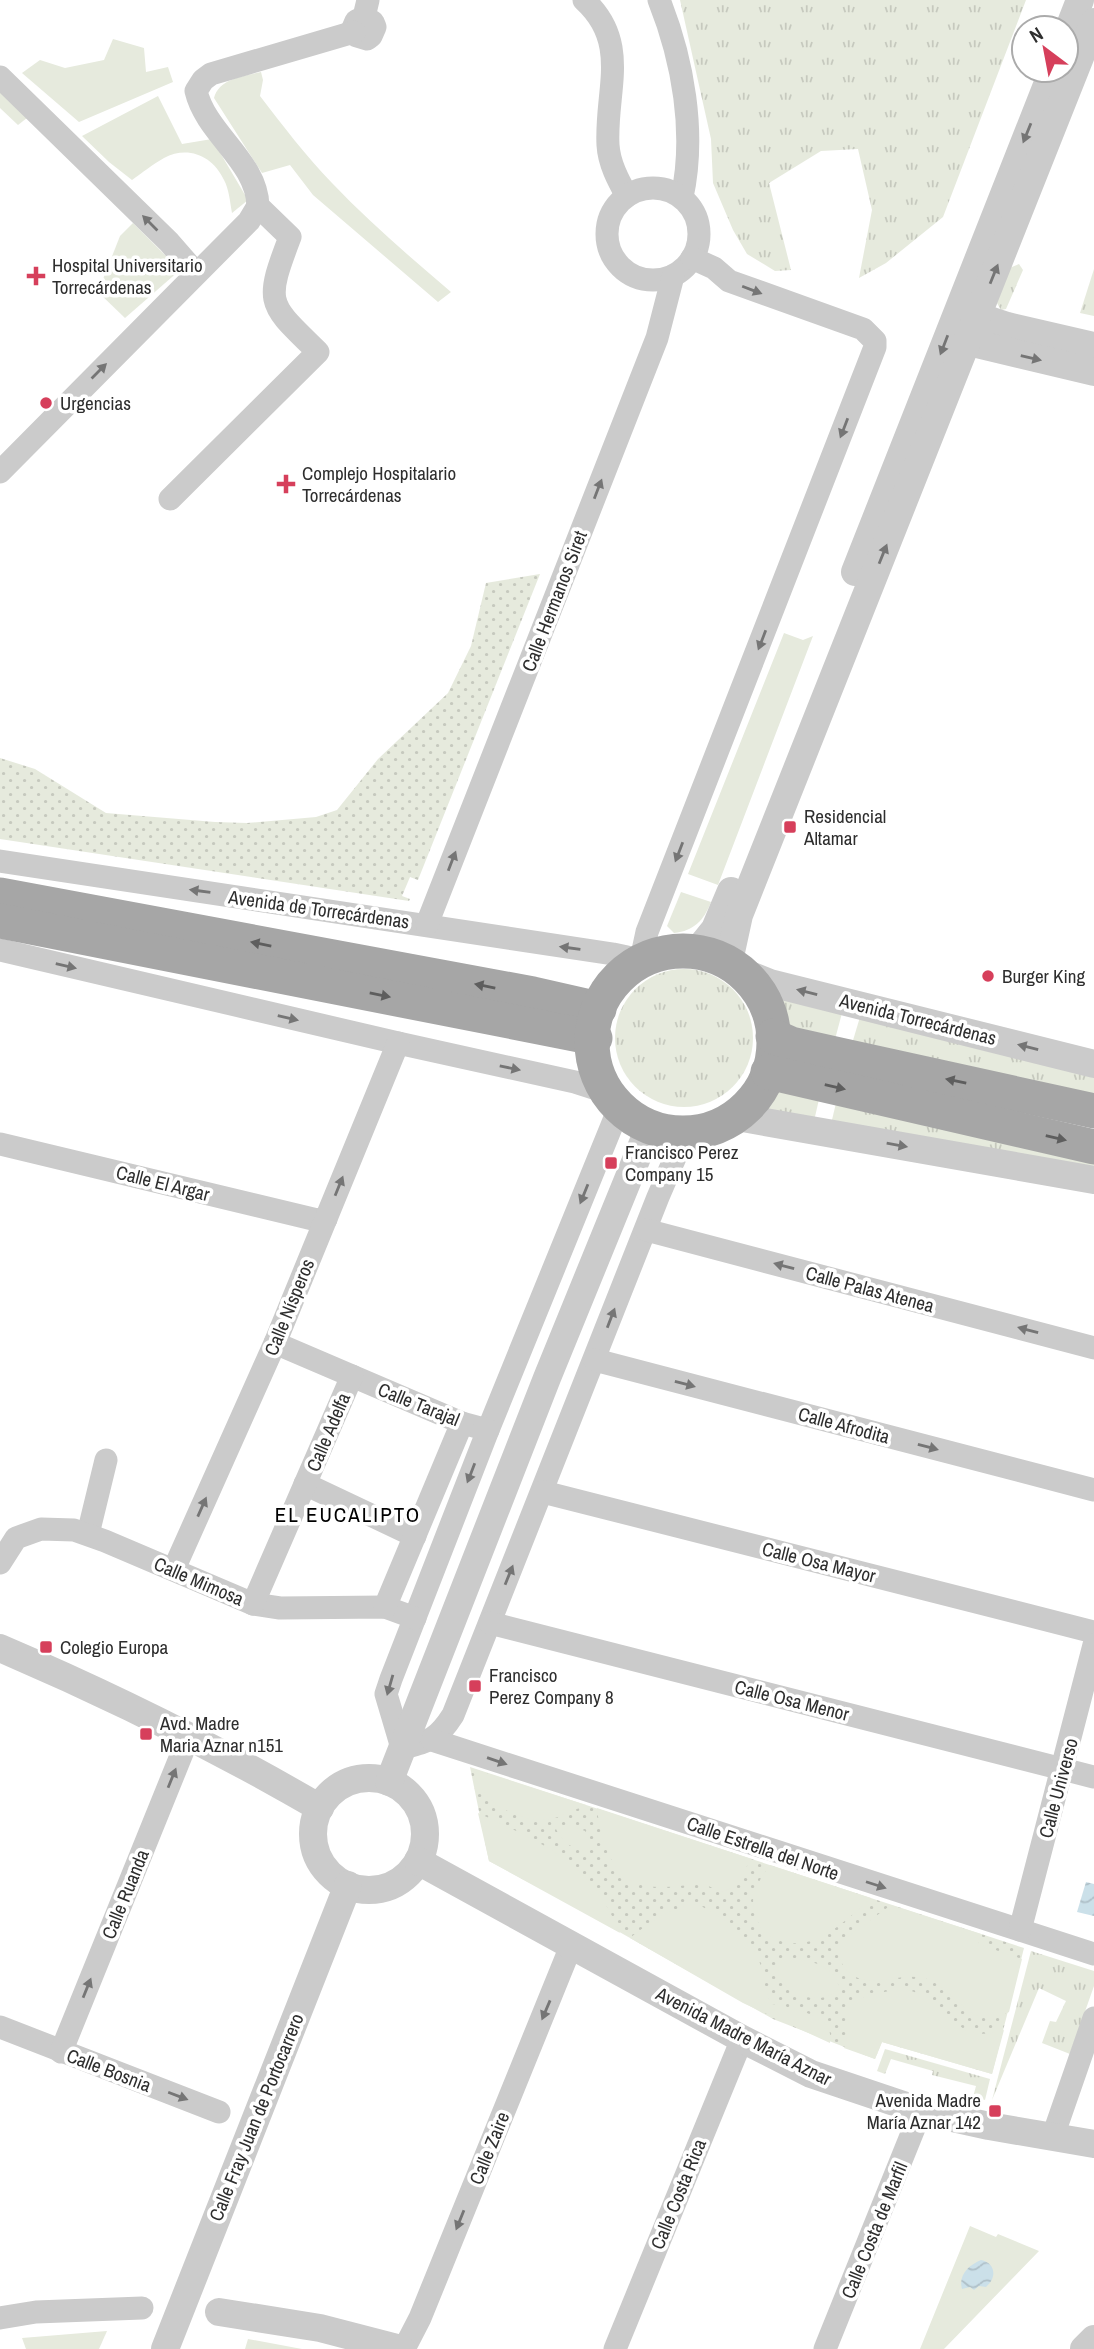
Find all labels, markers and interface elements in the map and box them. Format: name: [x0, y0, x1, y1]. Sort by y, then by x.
north arrow: [1010, 14, 1080, 84]
text: N: [1024, 21, 1048, 49]
one-way arrow: [1022, 123, 1033, 144]
one-way arrow: [141, 214, 158, 231]
place label: Hospital Universitario Torrecárdenas: [52, 252, 203, 300]
one-way arrow: [989, 263, 1000, 284]
marker: Hospital Universitario Torrecárdenas: [26, 266, 46, 286]
one-way arrow: [741, 284, 762, 295]
one-way arrow: [938, 335, 949, 356]
one-way arrow: [1020, 352, 1042, 363]
one-way arrow: [91, 362, 108, 379]
place label: Urgencias: [60, 390, 131, 416]
marker: Urgencias: [38, 395, 54, 411]
one-way arrow: [839, 418, 850, 439]
place label: Complejo Hospitalario Torrecárdenas: [302, 460, 456, 508]
marker: Complejo Hospitalario Torrecárdenas: [276, 474, 296, 494]
one-way arrow: [592, 479, 603, 500]
street label: Calle Hermanos Siret: [515, 526, 593, 675]
one-way arrow: [878, 543, 889, 564]
one-way arrow: [756, 630, 767, 651]
place label: Residencial Altamar: [803, 803, 886, 851]
marker: Residencial Altamar: [782, 819, 798, 835]
one-way arrow: [673, 842, 684, 863]
one-way arrow: [447, 850, 458, 871]
street label: Avenida de Torrecárdenas: [226, 883, 411, 935]
one-way arrow: [189, 886, 211, 897]
one-way arrow: [250, 938, 272, 949]
one-way arrow: [559, 942, 581, 953]
one-way arrow: [56, 961, 78, 972]
place label: Burger King: [1002, 963, 1085, 989]
marker: Burger King: [980, 968, 996, 984]
one-way arrow: [474, 980, 496, 991]
one-way arrow: [796, 986, 818, 997]
street label: Avenida Torrecárdenas: [836, 987, 999, 1051]
one-way arrow: [369, 990, 391, 1001]
one-way arrow: [277, 1012, 299, 1023]
one-way arrow: [1017, 1041, 1039, 1052]
one-way arrow: [499, 1063, 521, 1074]
one-way arrow: [945, 1075, 967, 1086]
one-way arrow: [824, 1082, 846, 1093]
one-way arrow: [1045, 1133, 1067, 1144]
place label: Francisco Perez Company 15: [625, 1139, 739, 1187]
one-way arrow: [886, 1139, 908, 1150]
marker: Francisco Perez Company 15: [603, 1155, 619, 1171]
street label: Calle El Argar: [114, 1159, 213, 1207]
one-way arrow: [334, 1175, 345, 1196]
one-way arrow: [578, 1184, 590, 1204]
street label: Calle Nísperos: [258, 1255, 320, 1359]
street label: Calle Palas Atenea: [803, 1259, 937, 1319]
one-way arrow: [773, 1260, 795, 1271]
one-way arrow: [606, 1307, 617, 1328]
one-way arrow: [1017, 1324, 1039, 1335]
street label: Calle Tarajal: [374, 1376, 464, 1432]
one-way arrow: [674, 1379, 696, 1390]
street label: Calle Adelfa: [300, 1388, 356, 1475]
street label: Calle Afrodita: [795, 1400, 893, 1450]
one-way arrow: [918, 1442, 940, 1453]
one-way arrow: [466, 1463, 477, 1484]
one-way arrow: [196, 1497, 208, 1517]
district label: EL EUCALIPTO: [275, 1500, 421, 1529]
street label: Calle Osa Mayor: [760, 1535, 879, 1589]
street label: Calle Mimosa: [150, 1550, 248, 1612]
one-way arrow: [504, 1564, 515, 1585]
place label: Colegio Europa: [60, 1634, 169, 1660]
marker: Colegio Europa: [38, 1639, 54, 1655]
place label: Francisco Perez Company 8: [489, 1662, 614, 1710]
street label: Calle Osa Menor: [732, 1673, 853, 1727]
one-way arrow: [384, 1675, 395, 1697]
marker: Francisco Perez Company 8: [467, 1678, 483, 1694]
place label: Avd. Madre Maria Aznar n151: [159, 1710, 283, 1758]
marker: Avd. Madre Maria Aznar n151: [138, 1726, 154, 1742]
street label: Calle Universo: [1032, 1735, 1084, 1841]
one-way arrow: [487, 1756, 508, 1767]
one-way arrow: [167, 1767, 178, 1788]
street label: Calle Estrella del Norte: [683, 1810, 843, 1886]
street label: Calle Ruanda: [95, 1845, 155, 1943]
one-way arrow: [866, 1881, 887, 1891]
one-way arrow: [81, 1978, 92, 1999]
street label: Avenida Madre María Aznar: [651, 1980, 837, 2092]
one-way arrow: [541, 1999, 552, 2020]
street label: Calle Fray Juan de Portocarrero: [202, 2009, 310, 2225]
street label: Calle Bosnia: [63, 2042, 155, 2098]
place label: Avenida Madre María Aznar 142: [867, 2087, 981, 2135]
one-way arrow: [167, 2091, 188, 2102]
marker: Avenida Madre María Aznar 142: [987, 2103, 1003, 2119]
street label: Calle Zaire: [463, 2108, 515, 2188]
street label: Calle Costa Rica: [644, 2135, 712, 2253]
street label: Calle Costa de Marfil: [835, 2158, 913, 2302]
one-way arrow: [454, 2210, 466, 2230]

